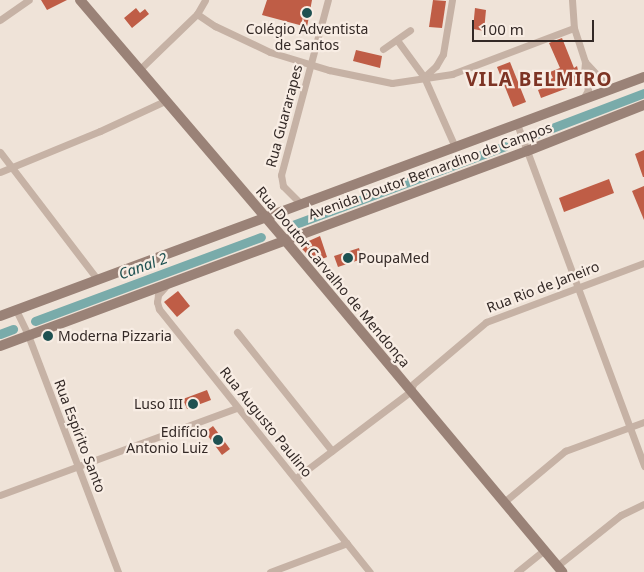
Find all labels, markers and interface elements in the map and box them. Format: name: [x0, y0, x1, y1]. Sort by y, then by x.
marker: Colégio Adventista de Santos: [301, 7, 313, 19]
scale bar: [474, 10, 596, 42]
text: 100 m: [480, 19, 524, 39]
place label: Colégio Adventista de Santos: [246, 21, 368, 54]
street label: Rua Guararapes: [262, 63, 306, 169]
district label: VILA BELMIRO: [464, 69, 614, 91]
street label: Avenida Doutor Bernardino de Campos: [306, 119, 554, 223]
street label: Rua Doutor Carvalho de Mendonça: [252, 183, 414, 371]
water label: Canal 2: [116, 249, 170, 283]
place label: PoupaMed: [358, 250, 429, 266]
marker: PoupaMed: [342, 252, 354, 264]
street label: Rua Rio de Janeiro: [484, 258, 602, 316]
place label: Moderna Pizzaria: [58, 328, 172, 344]
marker: Moderna Pizzaria: [42, 330, 54, 342]
street label: Rua Augusto Paulino: [216, 364, 316, 480]
street label: Rua Espírito Santo: [51, 377, 109, 495]
place label: Luso III: [134, 396, 183, 412]
marker: Luso III: [187, 398, 199, 410]
place label: Edifício Antonio Luiz: [126, 424, 208, 457]
marker: Edifício Antonio Luiz: [212, 434, 224, 446]

